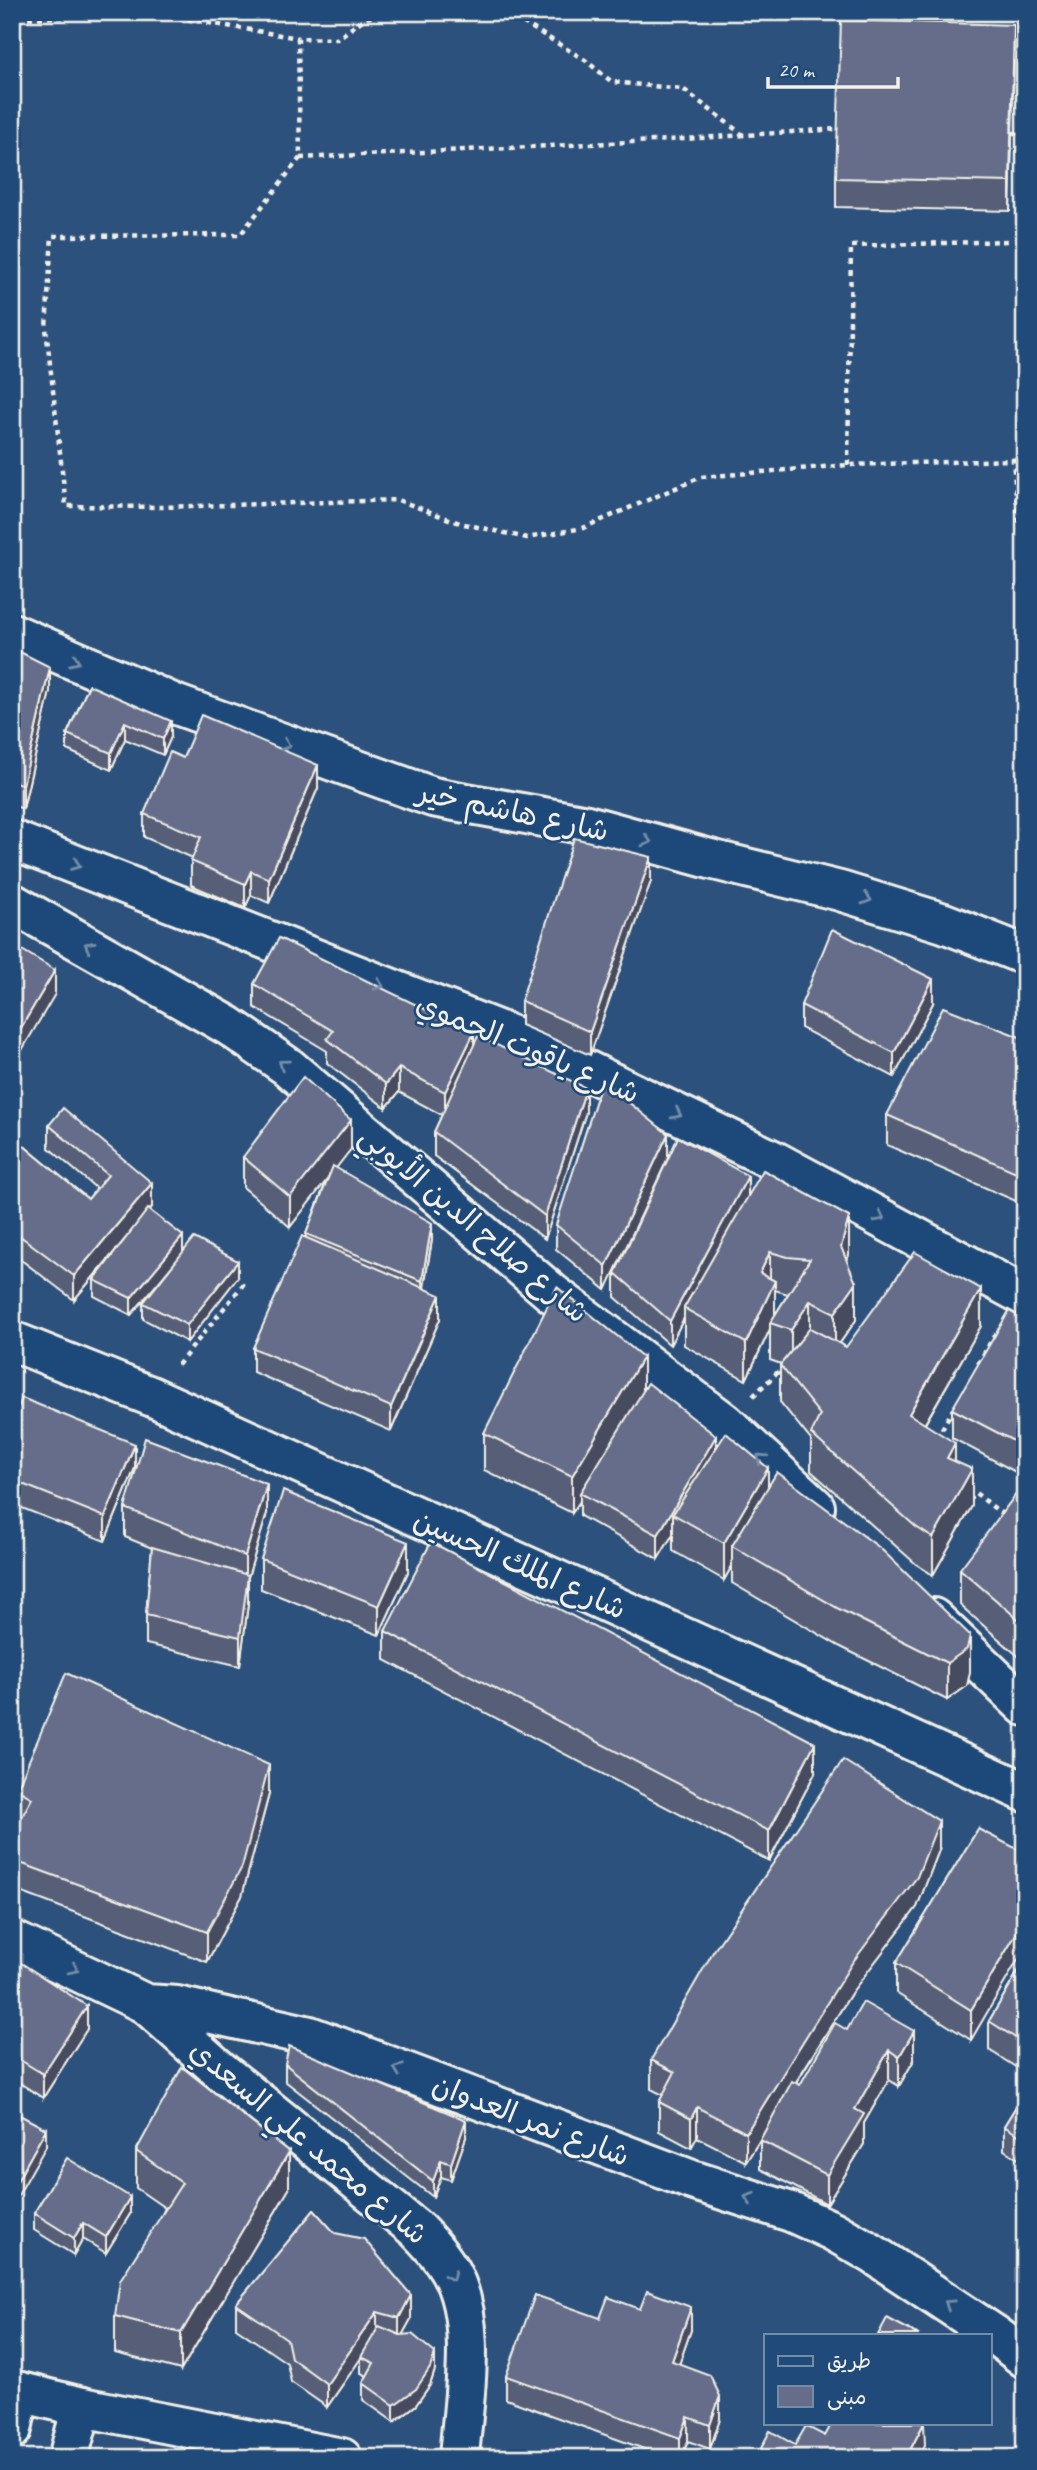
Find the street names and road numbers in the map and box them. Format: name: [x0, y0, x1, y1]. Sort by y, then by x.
street label: شارع هاشم خير: [410, 772, 612, 853]
street label: شارع ياقوت الحموي: [410, 984, 645, 1114]
street label: شارع صلاح الدين الأيوبي: [347, 1116, 597, 1336]
street label: شارع الملك الحسين: [407, 1500, 632, 1630]
street label: شارع محمد علي السعدي: [178, 2031, 436, 2258]
street label: شارع نمر العدوان: [426, 2065, 635, 2177]

